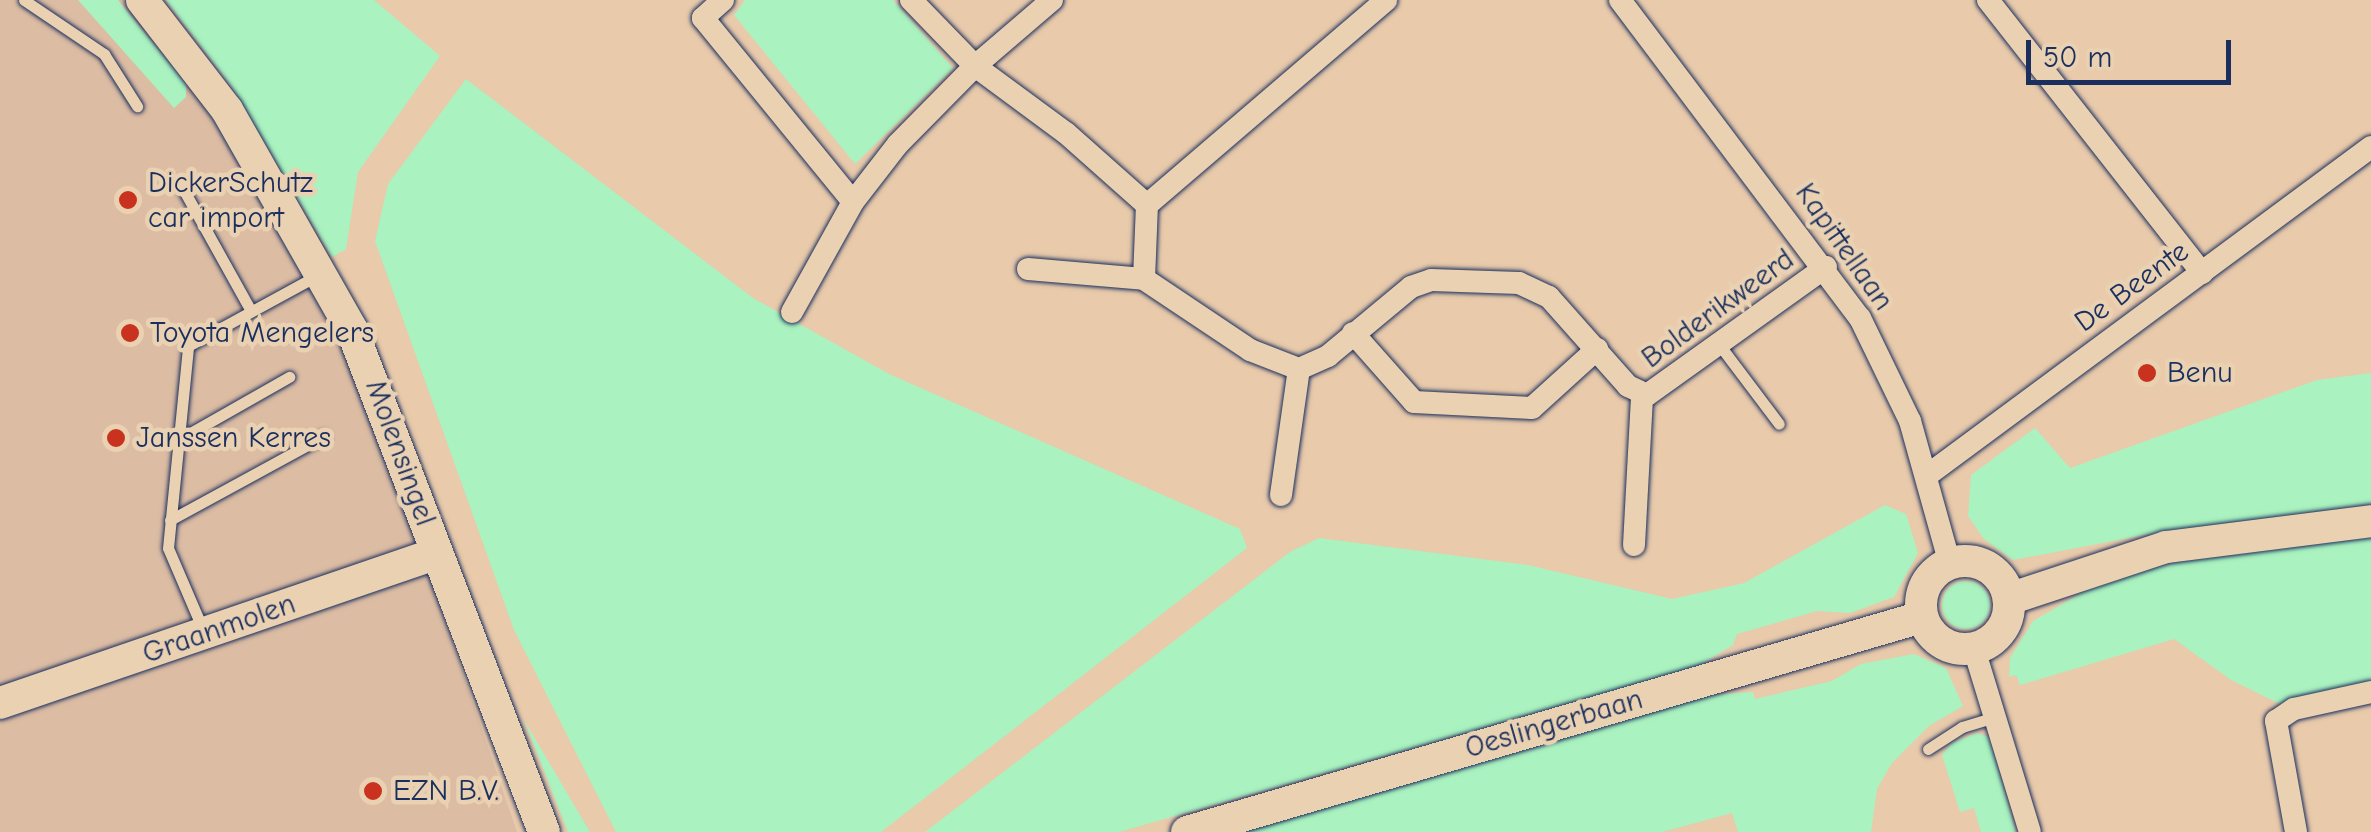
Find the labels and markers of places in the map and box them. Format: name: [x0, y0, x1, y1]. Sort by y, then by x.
place label: DickerSchutz car import: [148, 165, 313, 236]
marker: DickerSchutz car import: [117, 189, 139, 211]
place label: Toyota Mengelers: [150, 315, 374, 351]
marker: Toyota Mengelers: [119, 322, 141, 344]
place label: Benu: [2167, 355, 2233, 391]
marker: Benu: [2136, 362, 2158, 384]
place label: Janssen Kerres: [136, 420, 331, 456]
marker: Janssen Kerres: [105, 427, 127, 449]
place label: EZN B.V.: [393, 773, 499, 809]
marker: EZN B.V.: [362, 780, 384, 802]

